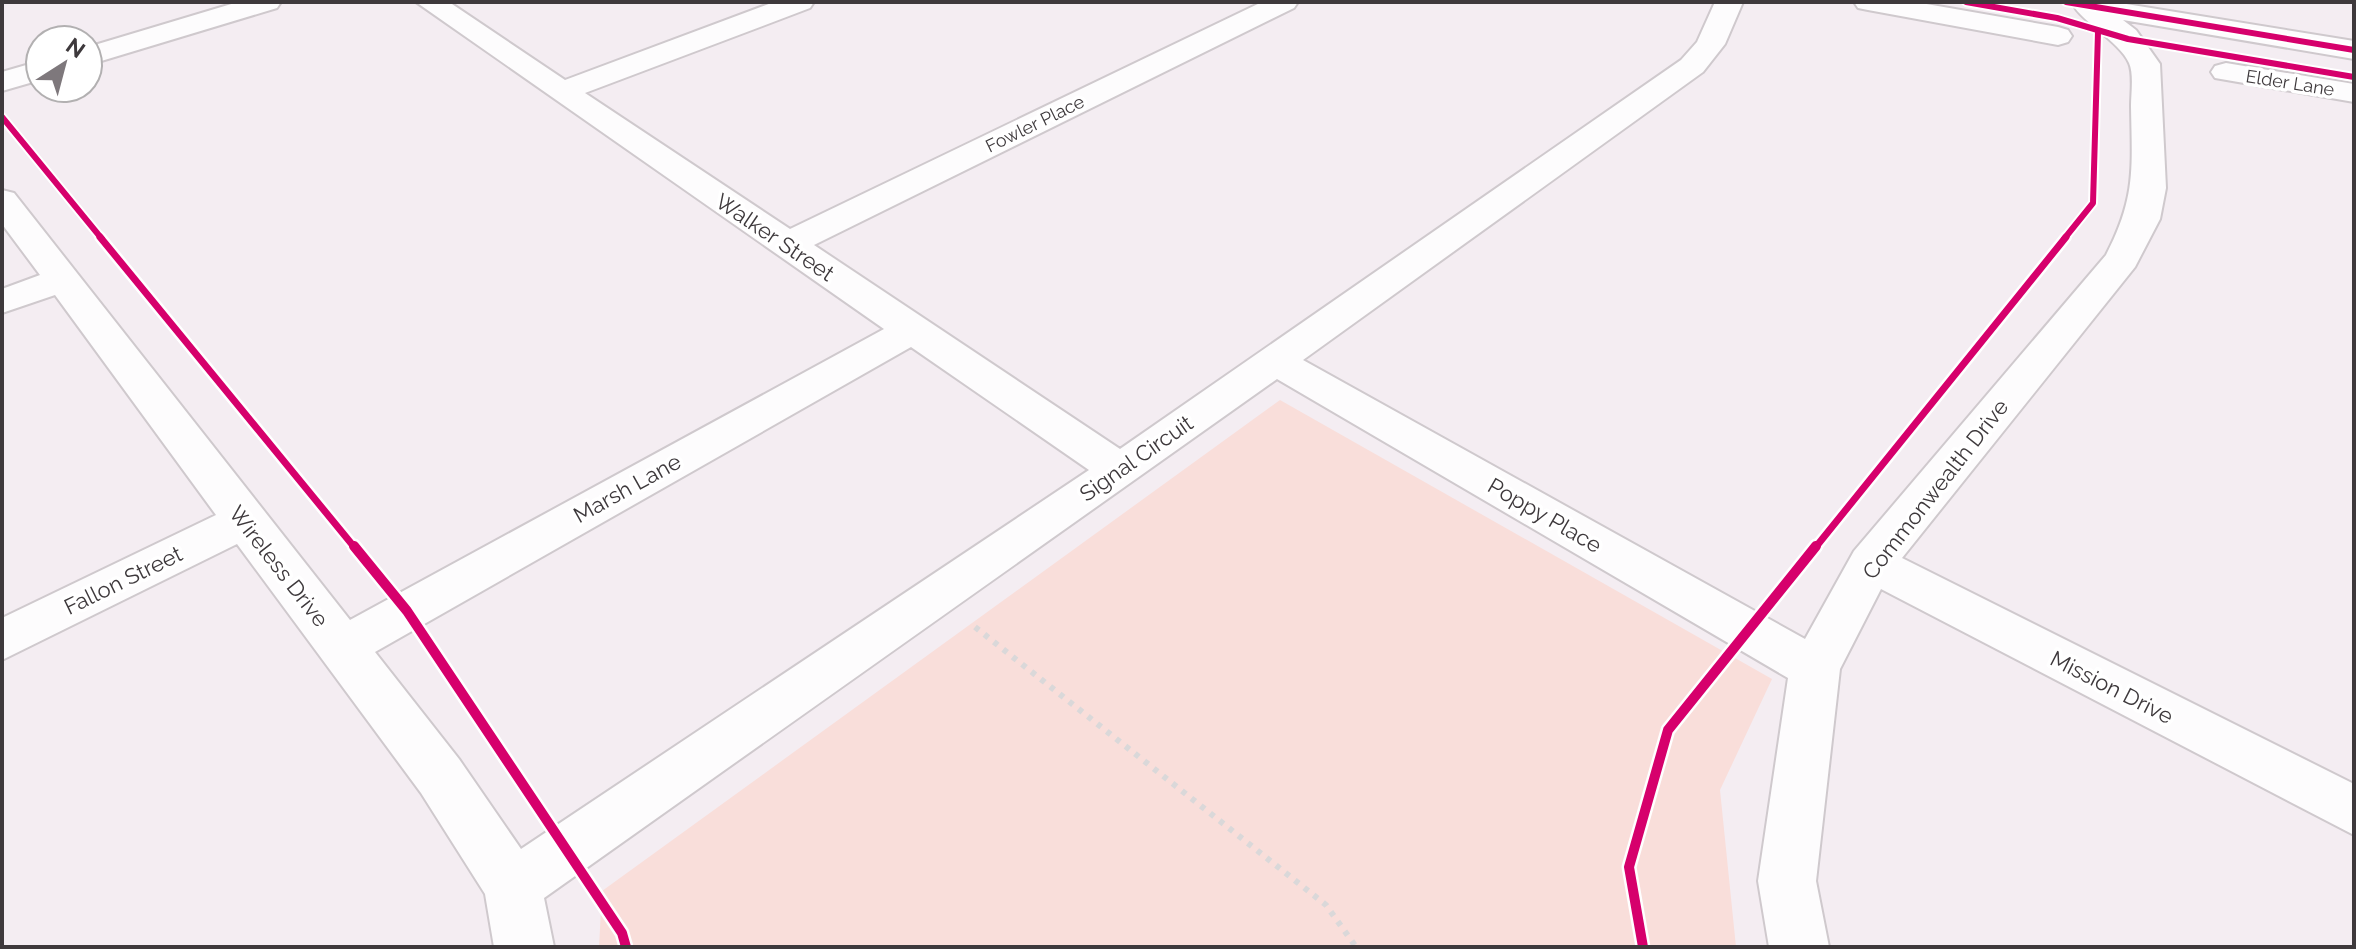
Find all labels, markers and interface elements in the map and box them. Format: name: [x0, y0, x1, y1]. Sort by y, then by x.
north arrow: [24, 24, 104, 104]
text: N: [61, 32, 90, 63]
street label: Elder Lane: [2244, 65, 2336, 100]
street label: Fowler Place: [982, 90, 1088, 156]
street label: Walker Street: [711, 188, 840, 287]
street label: Commonwealth Drive: [1857, 394, 2013, 584]
street label: Signal Circuit: [1074, 409, 1198, 507]
street label: Marsh Lane: [569, 448, 685, 528]
street label: Poppy Place: [1484, 472, 1606, 558]
street label: Wireless Drive: [224, 500, 334, 632]
street label: Fallon Street: [60, 540, 187, 620]
street label: Mission Drive: [2046, 645, 2178, 729]

